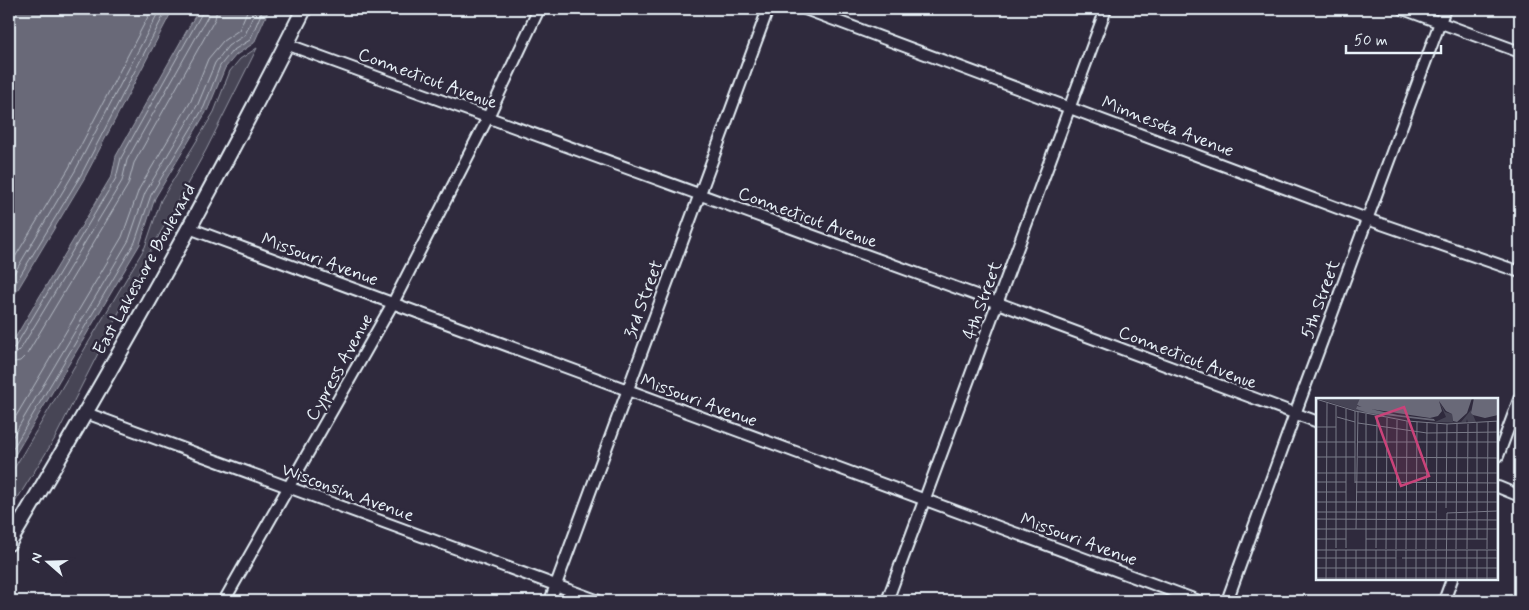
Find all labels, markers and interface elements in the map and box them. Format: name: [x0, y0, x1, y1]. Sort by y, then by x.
scale bar: [1346, 22, 1442, 54]
text: 50 m: [1354, 31, 1388, 51]
street label: Connecticut Avenue: [355, 43, 501, 115]
street label: Minnesota Avenue: [1098, 91, 1237, 163]
street label: East Lakeshore Boulevard: [88, 180, 202, 359]
street label: Connecticut Avenue: [735, 182, 881, 254]
street label: Missouri Avenue: [258, 228, 382, 292]
street label: 5th Street: [1296, 256, 1346, 342]
street label: 3rd Street: [619, 257, 669, 342]
street label: 4th Street: [958, 257, 1008, 343]
street label: Cypress Avenue: [300, 310, 379, 425]
street label: Connecticut Avenue: [1115, 320, 1260, 395]
street label: Missouri Avenue: [637, 369, 761, 433]
inset map: [1316, 398, 1499, 580]
street label: Wisconsin Avenue: [278, 458, 417, 528]
street label: Missouri Avenue: [1017, 508, 1141, 572]
north arrow: [22, 538, 72, 588]
text: N: [27, 550, 47, 565]

